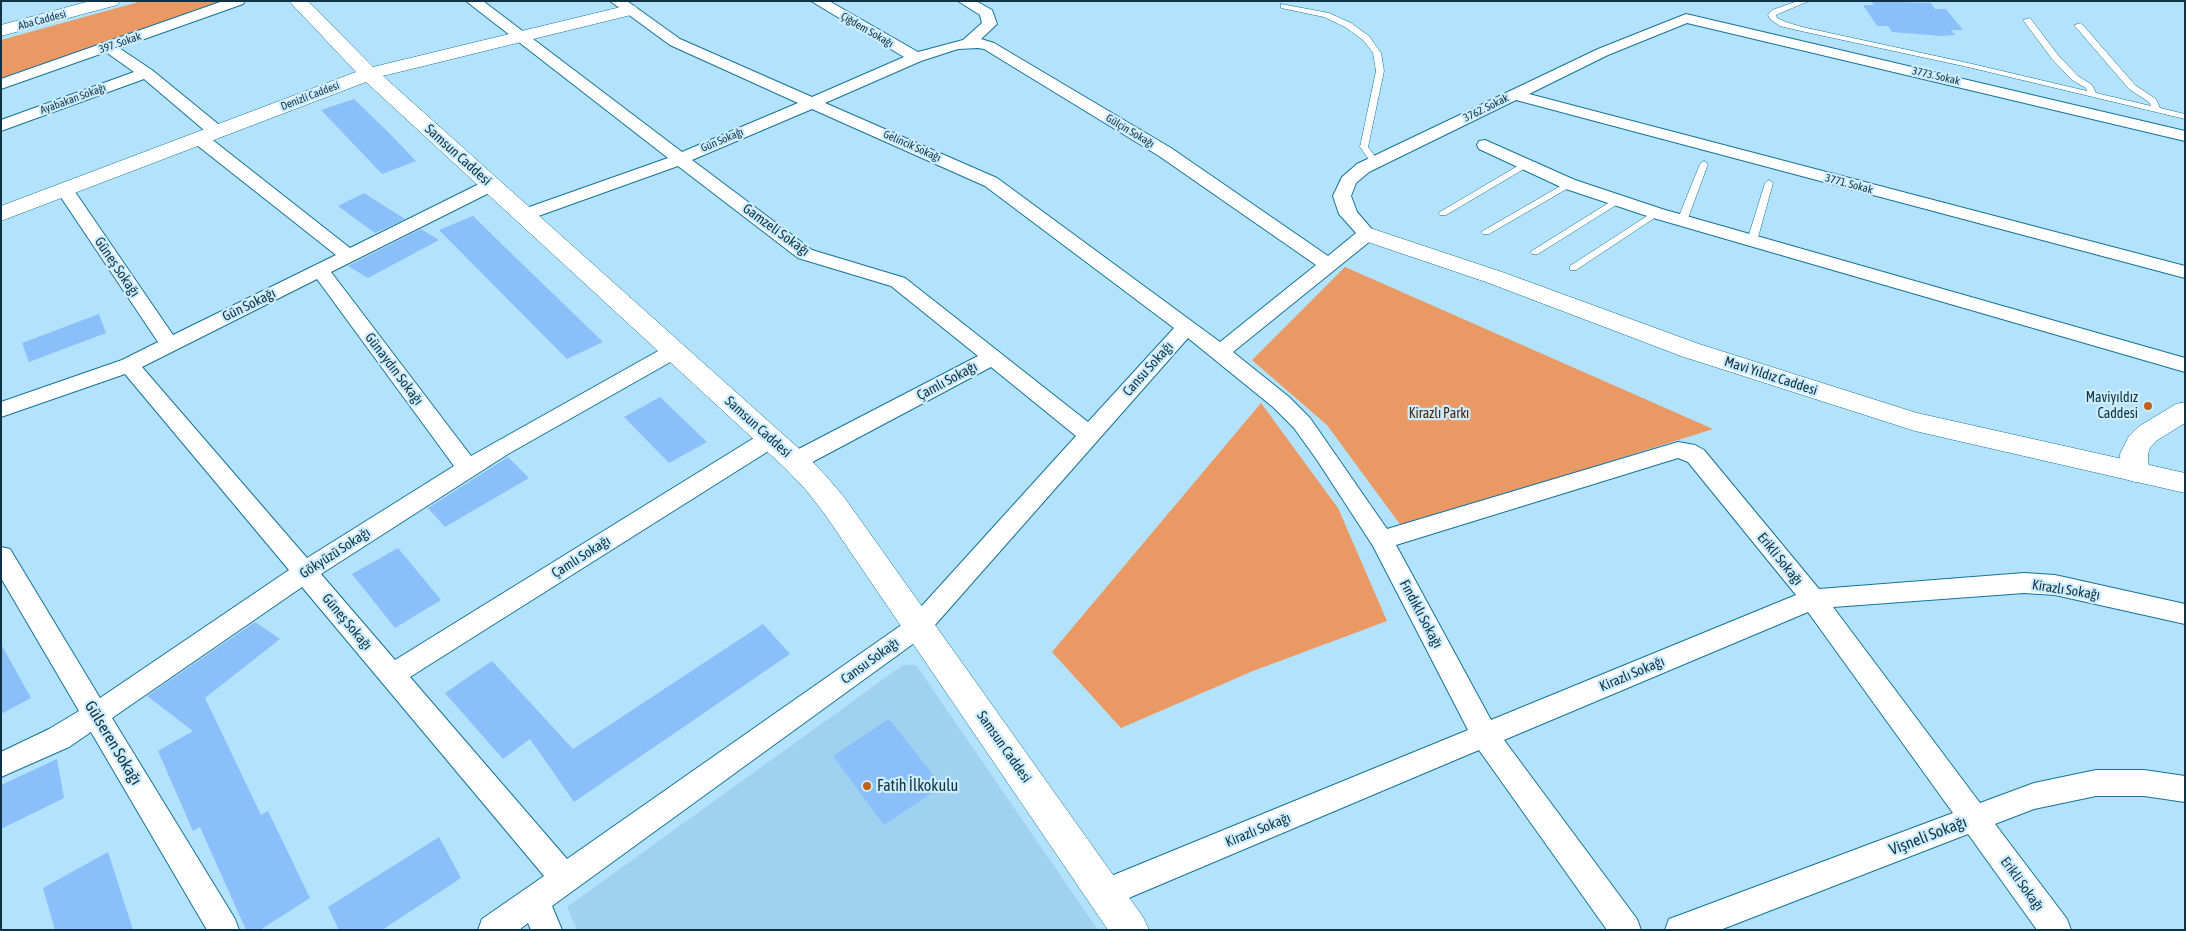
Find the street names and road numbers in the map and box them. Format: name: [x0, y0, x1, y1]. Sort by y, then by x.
street label: Aba Caddesi: [17, 7, 67, 33]
street label: Çiğdem Sokağı: [838, 10, 896, 50]
street label: 397. Sokak: [97, 30, 143, 56]
street label: 3773. Sokak: [1911, 64, 1961, 88]
street label: Denizli Caddesi: [279, 79, 341, 113]
street label: Ayabakan Sokağı: [38, 81, 108, 117]
street label: 3762. Sokak: [1461, 91, 1511, 125]
street label: Gülçin Sokağı: [1103, 111, 1157, 151]
street label: Samsun Caddesi: [421, 121, 495, 189]
street label: Gün Sokağı: [699, 125, 745, 155]
street label: Gelincik Sokağı: [881, 127, 943, 165]
street label: 3771. Sokak: [1824, 171, 1874, 197]
street label: Gamzeli Sokağı: [739, 200, 813, 260]
street label: Güneş Sokağı: [91, 234, 143, 300]
street label: Gün Sokağı: [220, 285, 278, 325]
street label: Günaydın Sokağı: [361, 330, 427, 408]
street label: Cansu Sokağı: [1119, 338, 1177, 400]
street label: Mavi Yıldız Caddesi: [1722, 353, 1820, 399]
street label: Çamlı Sokağı: [914, 358, 980, 404]
street label: Samsun Caddesi: [721, 393, 795, 461]
street label: Gökyüzü Sokağı: [297, 524, 373, 582]
street label: Erikli Sokağı: [1754, 529, 1806, 589]
street label: Çamlı Sokağı: [549, 532, 613, 582]
street label: Kirazlı Sokağı: [2031, 576, 2101, 604]
street label: Fındıklı Sokağı: [1396, 577, 1446, 651]
street label: Güneş Sokağı: [319, 590, 375, 654]
street label: Cansu Sokağı: [838, 634, 902, 688]
street label: Kirazlı Sokağı: [1597, 653, 1667, 695]
street label: Gülseren Sokağı: [80, 698, 146, 788]
street label: Samsun Caddesi: [973, 708, 1035, 786]
street label: Kirazlı Sokağı: [1223, 809, 1293, 851]
street label: Vişneli Sokağı: [1886, 812, 1970, 860]
street label: Erikli Sokağı: [1997, 854, 2047, 914]

